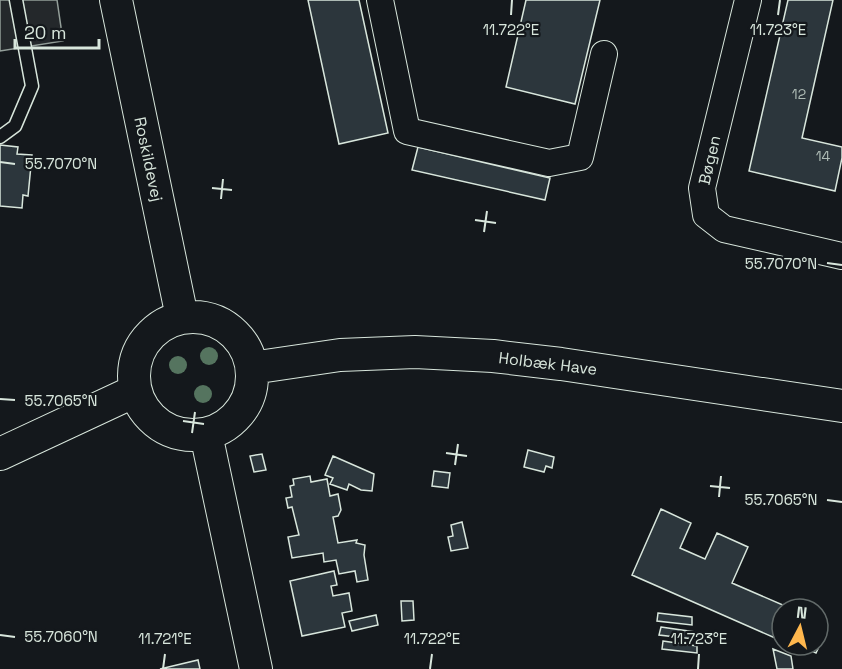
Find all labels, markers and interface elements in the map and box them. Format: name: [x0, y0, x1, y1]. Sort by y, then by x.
scale bar: [15, 12, 99, 50]
text: 11.722°E: [483, 20, 539, 39]
text: 11.723°E: [750, 20, 806, 39]
text: 20 m: [24, 21, 67, 44]
house number: 12: [792, 85, 806, 103]
street label: Roskildevej: [129, 115, 168, 203]
street label: Bøgen: [694, 133, 725, 187]
house number: 14: [816, 147, 831, 165]
text: 55.7070°N: [25, 154, 97, 173]
text: 55.7070°N: [745, 254, 817, 273]
street label: Holbæk Have: [497, 347, 598, 380]
text: 55.7065°N: [24, 391, 98, 410]
text: 55.7065°N: [744, 490, 818, 509]
north arrow: [770, 597, 830, 657]
text: N: [795, 602, 808, 624]
text: 55.7060°N: [24, 627, 98, 646]
text: 11.721°E: [138, 629, 192, 648]
text: 11.722°E: [404, 629, 460, 648]
text: 11.723°E: [671, 629, 727, 648]

